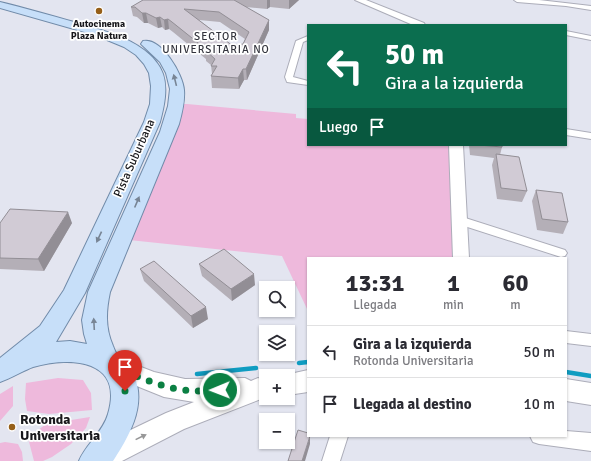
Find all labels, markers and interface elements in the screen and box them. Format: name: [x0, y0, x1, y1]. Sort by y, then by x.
marker: Autocinema Plaza Natura: [94, 6, 104, 16]
place label: Autocinema Plaza Natura: [71, 18, 127, 42]
district label: SECTOR UNIVERSITARIA NO: [162, 30, 270, 56]
text: 50 m: [385, 38, 444, 72]
icon: left: [319, 40, 371, 92]
text: Gira a la izquierda: [385, 72, 524, 94]
one-way arrow: [171, 74, 177, 86]
icon: arrive: [366, 116, 388, 138]
street label: Pista Suburbana: [111, 117, 158, 200]
text: Luego: [319, 118, 358, 136]
one-way arrow: [135, 196, 141, 208]
one-way arrow: [96, 231, 102, 242]
text: 13:31: [346, 268, 404, 298]
text: 1: [447, 268, 460, 298]
text: 60: [503, 268, 528, 298]
map controls: [259, 281, 295, 449]
button: search: [259, 281, 295, 317]
text: Llegada: [353, 297, 397, 313]
text: min: [443, 297, 464, 313]
text: m: [510, 297, 521, 313]
one-way arrow: [91, 318, 98, 330]
button: layers: [259, 325, 295, 361]
text: Gira a la izquierda: [353, 335, 472, 353]
icon: left: [319, 341, 341, 363]
text: 50 m: [524, 343, 555, 361]
pin: [108, 350, 142, 391]
text: Rotonda Universitaria: [353, 353, 474, 369]
icon: arrive: [114, 356, 136, 378]
position arrow: [199, 369, 241, 411]
button: +: [259, 369, 295, 405]
icon: arrive: [319, 393, 341, 415]
text: Llegada al destino: [353, 395, 472, 413]
text: 10 m: [524, 395, 555, 413]
place label: Rotonda Universitaria: [20, 411, 100, 444]
button: −: [259, 413, 295, 449]
marker: Rotonda Universitaria: [7, 422, 17, 432]
one-way arrow: [136, 434, 147, 440]

